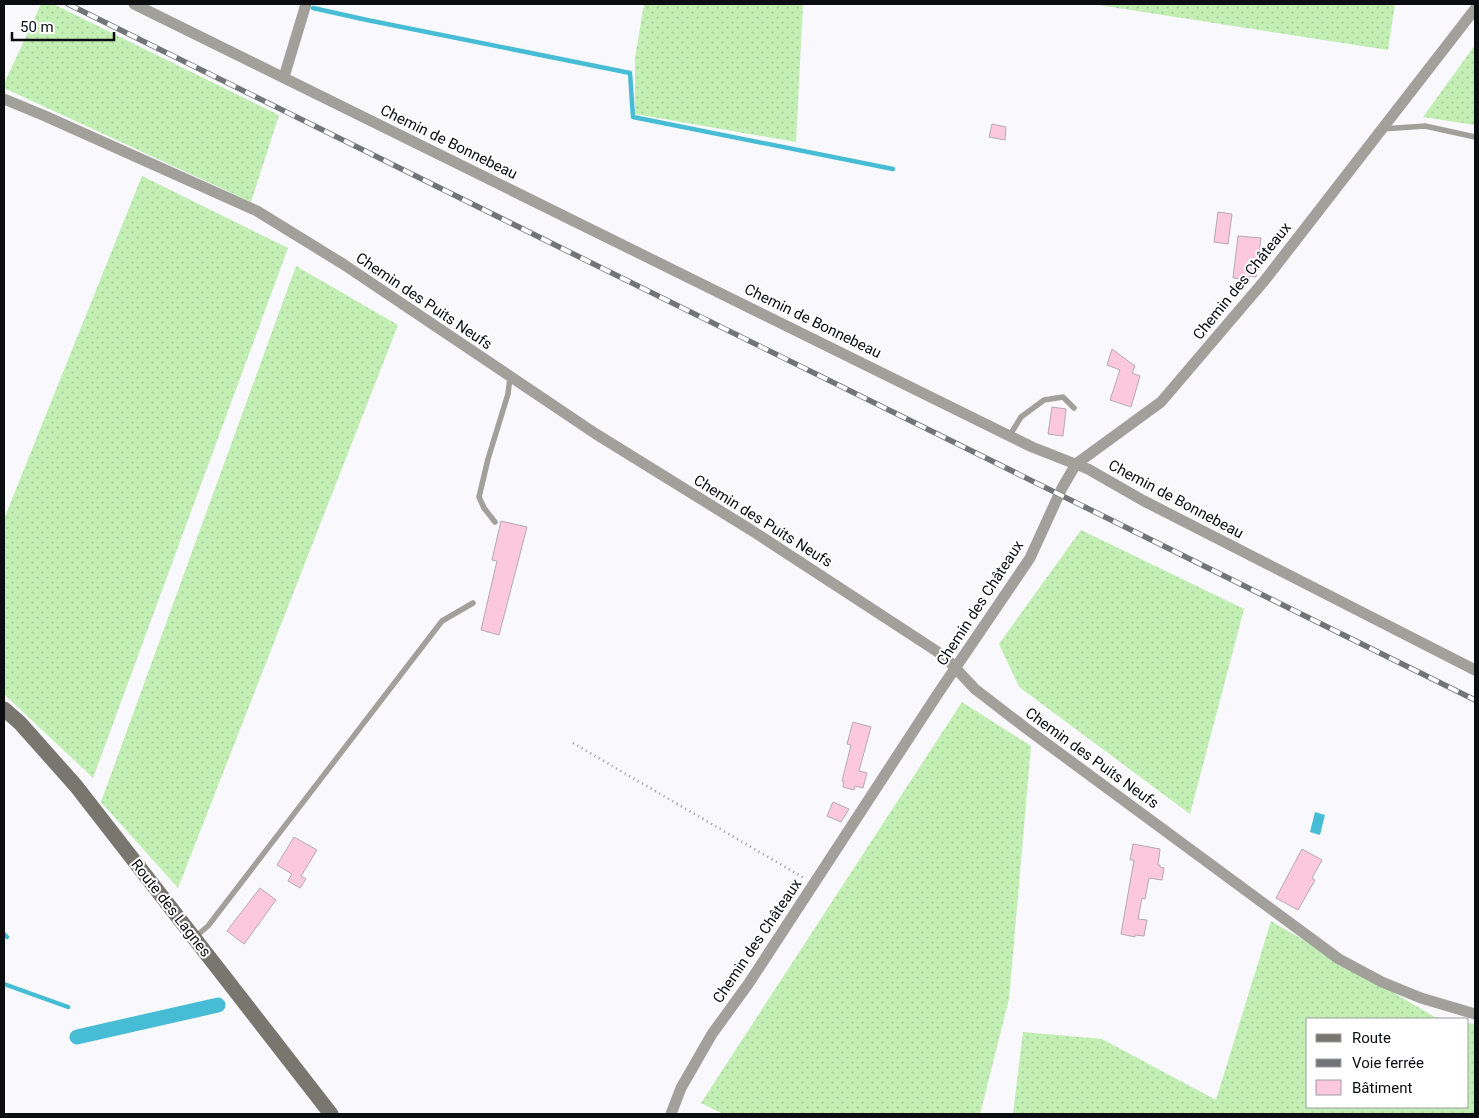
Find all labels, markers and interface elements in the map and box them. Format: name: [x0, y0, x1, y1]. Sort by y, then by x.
scale bar: [12, 10, 115, 42]
text: 50 m: [20, 18, 54, 36]
street label: Chemin de Bonnebeau: [378, 101, 520, 183]
street label: Chemin des Châteaux: [1189, 218, 1295, 343]
street label: Chemin des Puits Neufs: [353, 249, 495, 353]
street label: Chemin de Bonnebeau: [742, 280, 884, 362]
street label: Chemin de Bonnebeau: [1105, 456, 1247, 542]
street label: Chemin des Puits Neufs: [690, 471, 836, 571]
street label: Chemin des Châteaux: [933, 537, 1027, 669]
street label: Chemin des Puits Neufs: [1022, 704, 1162, 812]
street label: Route des Lagnes: [127, 856, 215, 960]
street label: Chemin des Châteaux: [709, 875, 805, 1006]
legend: [1306, 1018, 1469, 1108]
text: Route: [1352, 1029, 1391, 1047]
text: Voie ferrée: [1352, 1054, 1424, 1072]
text: Bâtiment: [1352, 1079, 1412, 1097]

